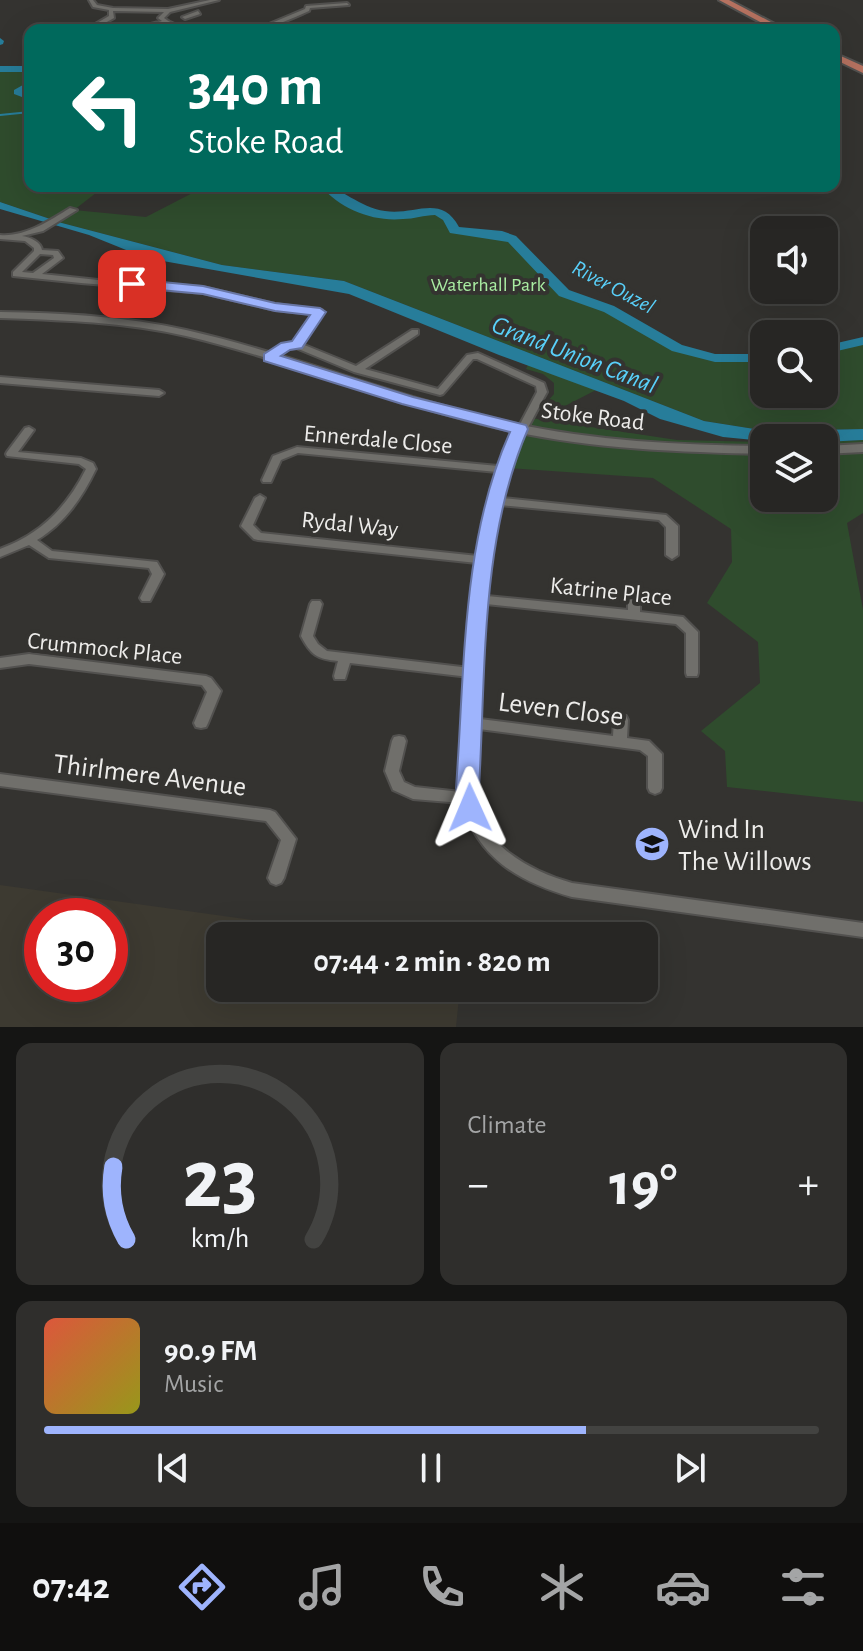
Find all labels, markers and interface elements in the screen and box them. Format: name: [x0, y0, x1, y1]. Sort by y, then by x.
icon: left: [56, 56, 160, 160]
text: 340 m: [188, 59, 323, 115]
text: Stoke Road: [188, 124, 344, 160]
map controls: [750, 216, 838, 512]
button: sound: [750, 216, 838, 304]
pin: [98, 250, 166, 318]
water label: River Ouzel: [569, 256, 659, 318]
icon: arrive: [110, 262, 154, 306]
park label: Waterhall Park: [430, 275, 546, 295]
water label: Grand Union Canal: [488, 311, 661, 398]
button: search: [750, 320, 838, 408]
street label: Stoke Road: [540, 399, 646, 435]
street label: Ennerdale Close: [303, 422, 453, 458]
button: layers: [750, 424, 838, 512]
street label: Rydal Way: [300, 508, 400, 542]
street label: Katrine Place: [549, 574, 673, 610]
street label: Crummock Place: [26, 629, 184, 669]
street label: Leven Close: [496, 688, 625, 732]
street label: Thirlmere Avenue: [52, 750, 248, 802]
position arrow: [428, 766, 512, 850]
place label: Wind In The Willows: [678, 816, 812, 876]
school or university icon: Wind In The Willows: [633, 825, 671, 863]
speed limit sign: 30: [24, 898, 128, 1002]
text: 07:44 · 2 min · 820 m: [313, 947, 551, 977]
text: Climate: [468, 1112, 546, 1138]
text: 23: [182, 1139, 257, 1223]
text: 19°: [609, 1156, 677, 1216]
text: −: [468, 1163, 489, 1207]
text: +: [798, 1163, 819, 1207]
text: km/h: [190, 1224, 249, 1253]
text: 90.9 FM: [164, 1336, 257, 1366]
text: Music: [164, 1371, 223, 1397]
icon: previous: [151, 1446, 195, 1490]
icon: pause: [409, 1446, 453, 1490]
icon: next: [668, 1446, 712, 1490]
icon: directions: [174, 1559, 230, 1615]
icon: music: [294, 1559, 350, 1615]
icon: phone: [414, 1559, 470, 1615]
icon: climate: [534, 1559, 590, 1615]
icon: car: [655, 1559, 711, 1615]
icon: filters: [775, 1559, 831, 1615]
text: 07:42: [32, 1569, 110, 1605]

